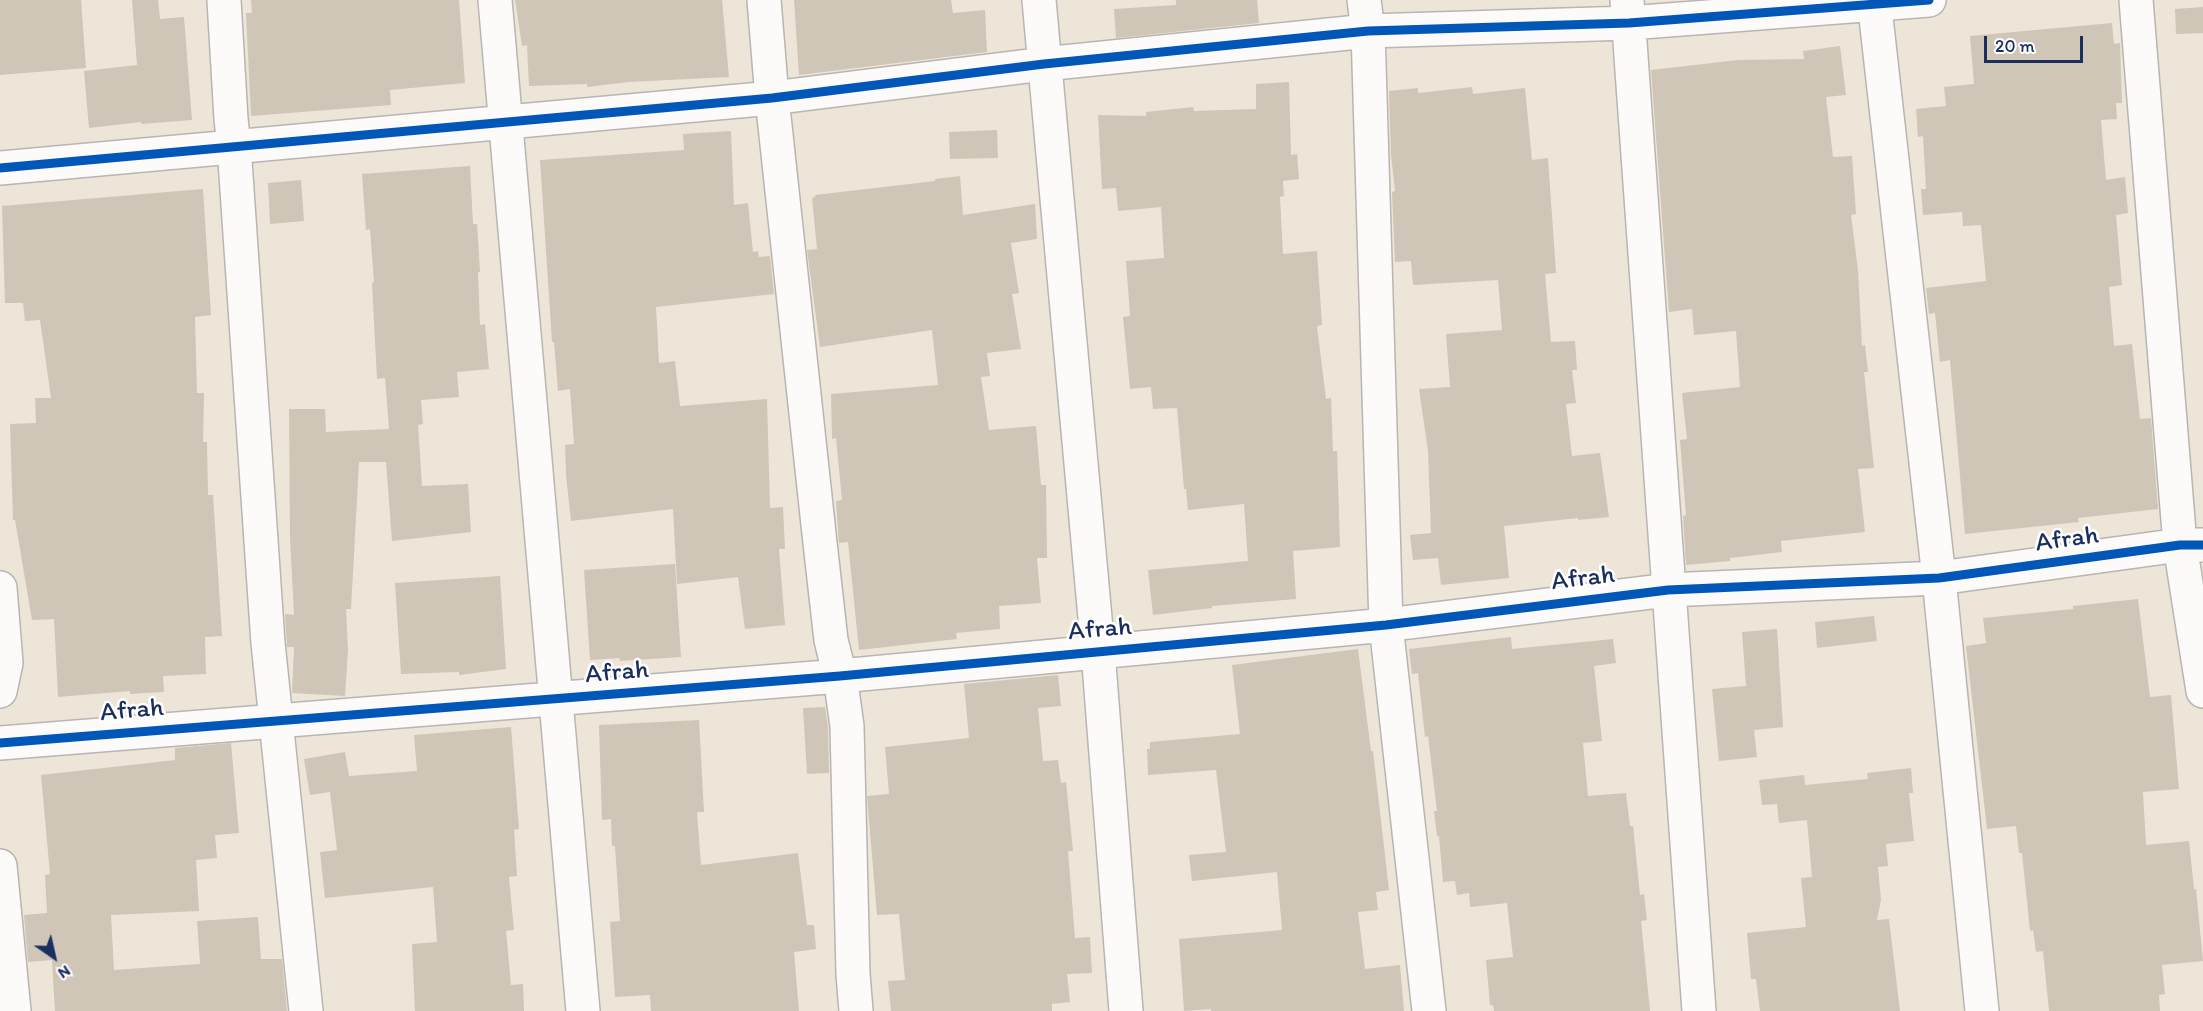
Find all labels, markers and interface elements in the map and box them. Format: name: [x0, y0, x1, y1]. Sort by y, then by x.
scale bar: [1987, 24, 2086, 62]
text: 20 m: [1995, 35, 2035, 57]
street label: Afrah: [2033, 520, 2101, 560]
street label: Afrah: [1549, 560, 1617, 598]
street label: Afrah: [1067, 612, 1133, 648]
street label: Afrah: [584, 655, 650, 691]
street label: Afrah: [99, 693, 165, 729]
north arrow: [24, 927, 84, 987]
text: N: [55, 961, 74, 983]

